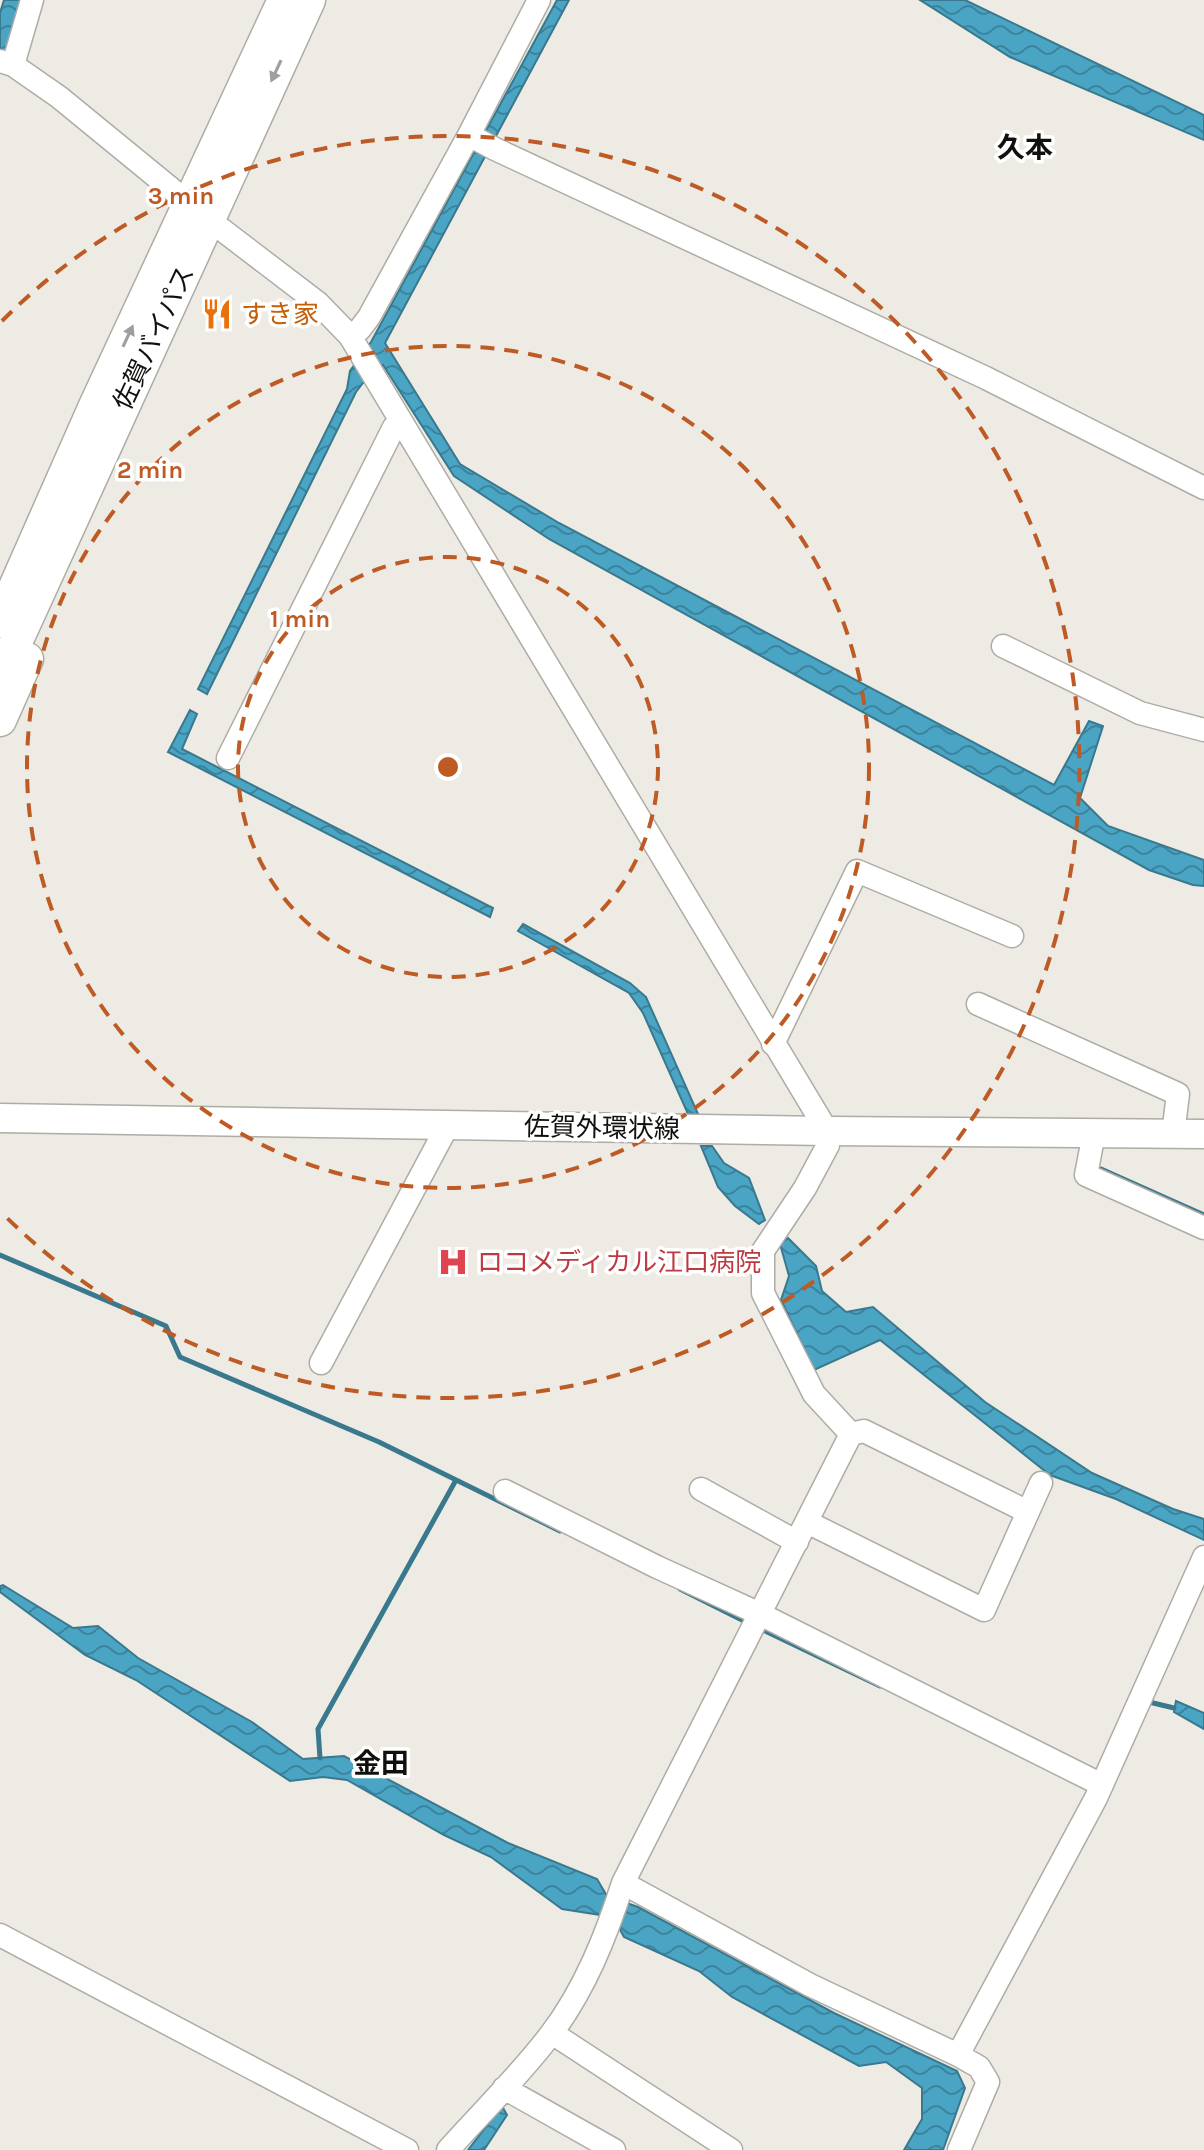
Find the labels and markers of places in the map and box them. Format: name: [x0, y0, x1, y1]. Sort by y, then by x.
restaurant icon: すき家: [200, 297, 234, 331]
place label: すき家: [241, 299, 319, 330]
centre of rings: [434, 753, 462, 781]
hospital icon: ロコメディカル江口病院: [436, 1245, 470, 1279]
place label: ロコメディカル江口病院: [477, 1247, 761, 1278]

